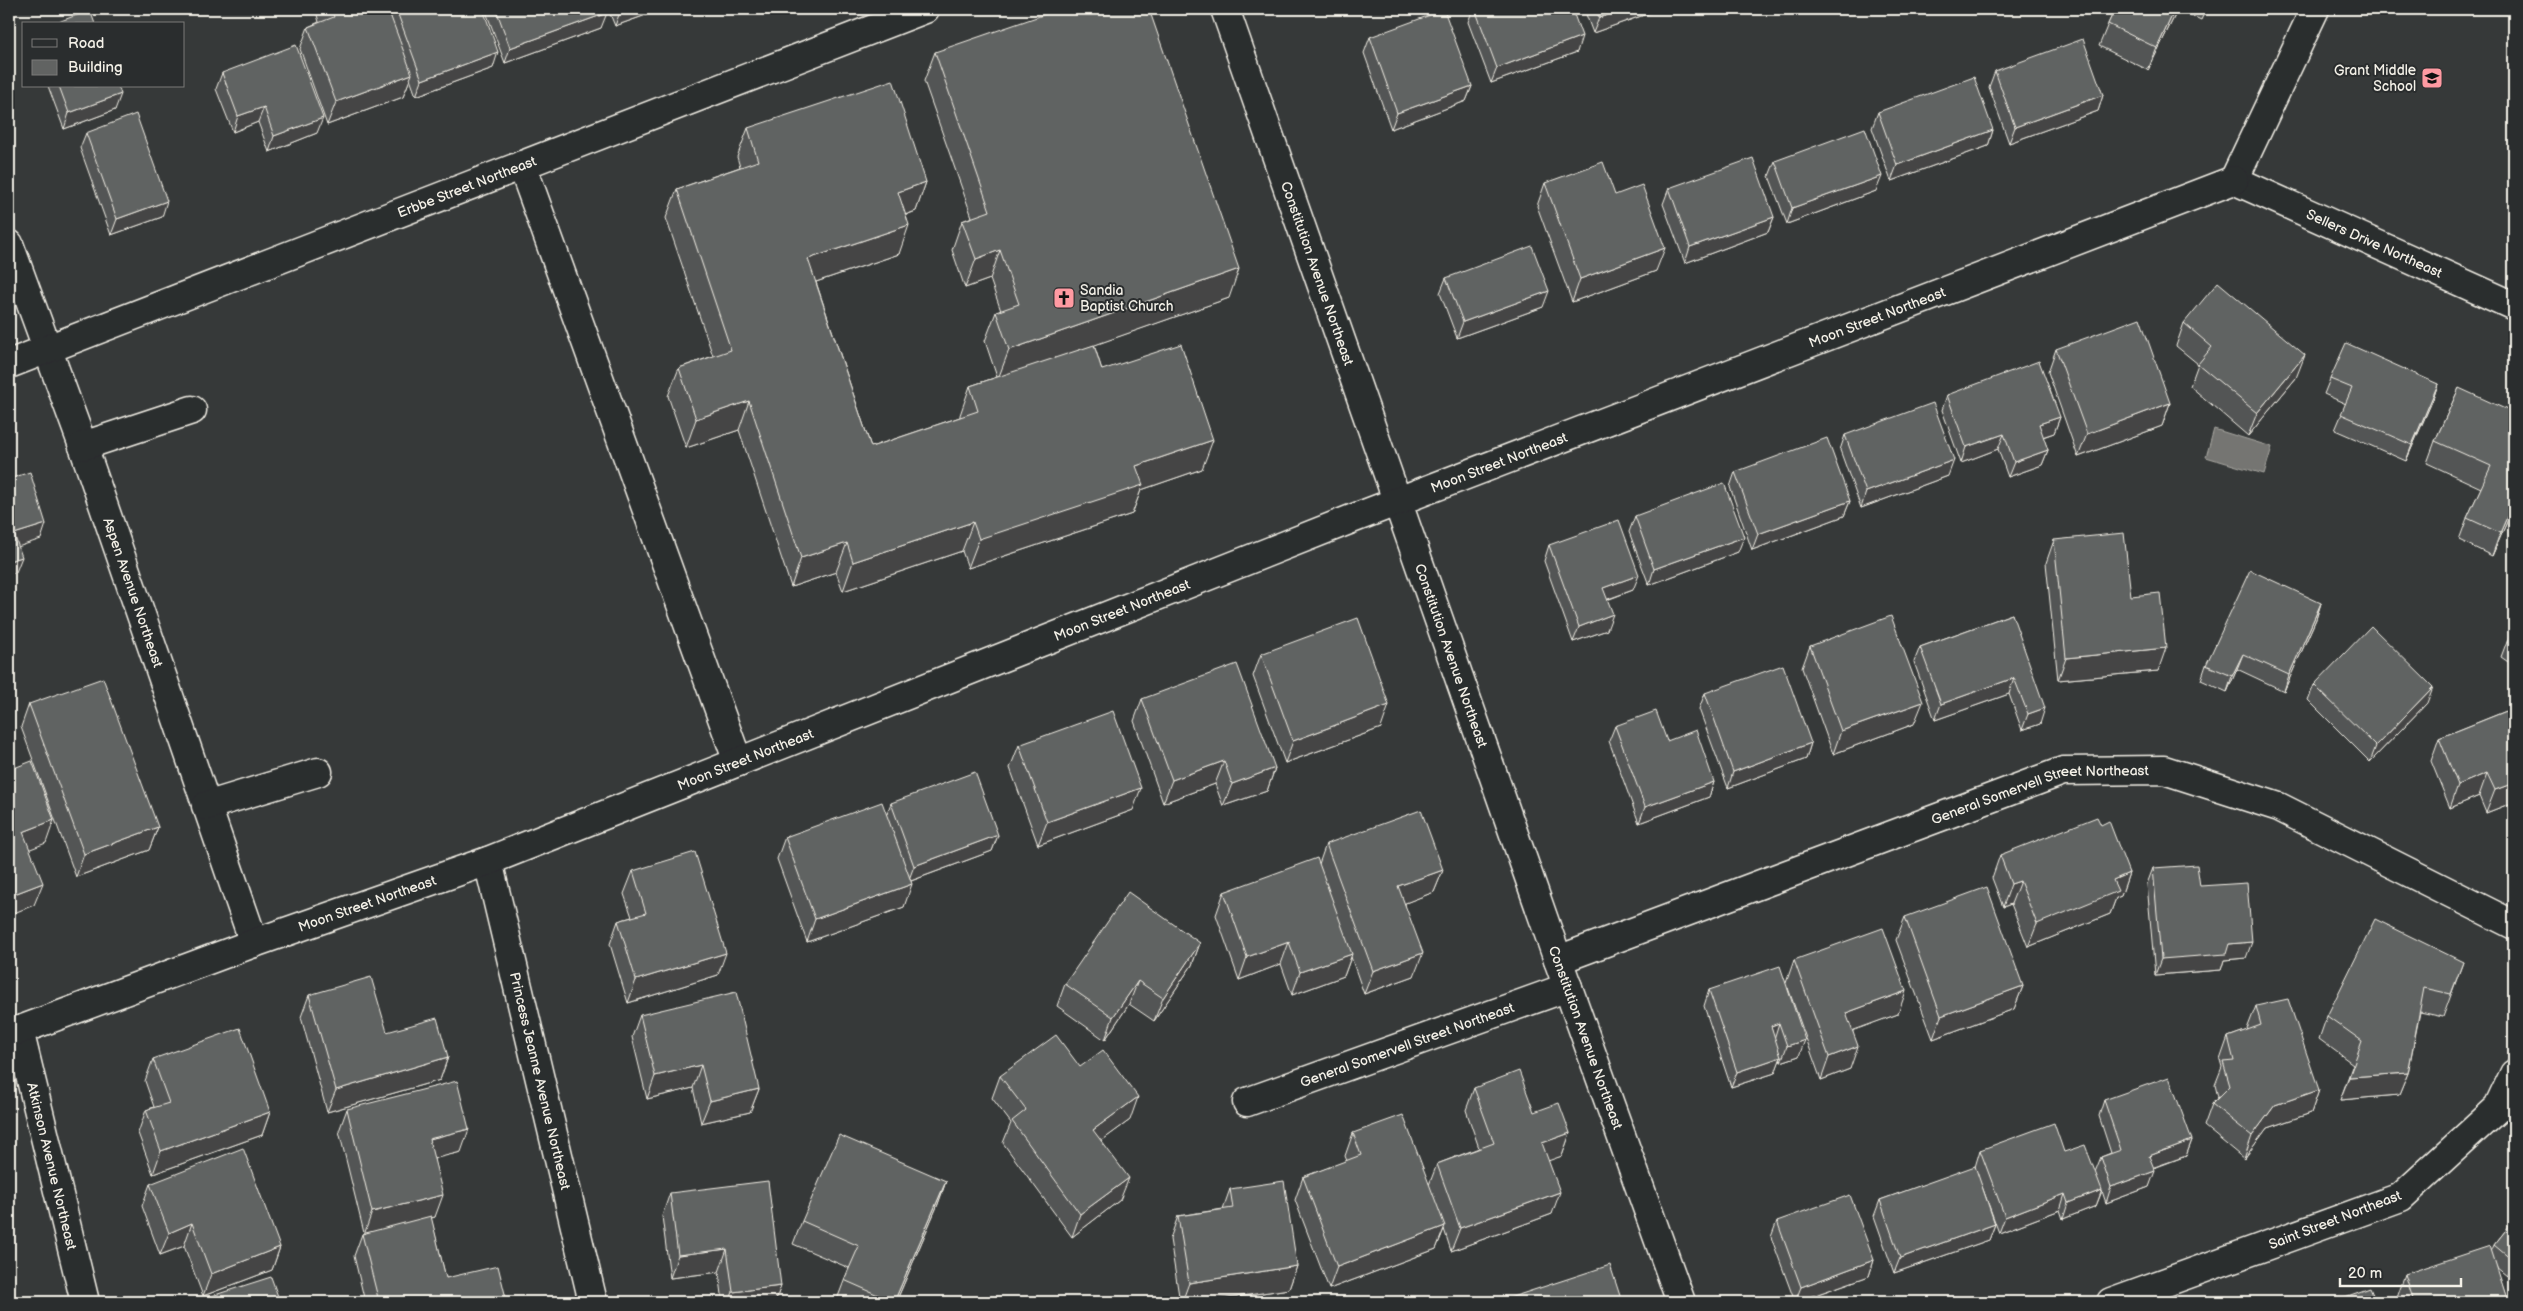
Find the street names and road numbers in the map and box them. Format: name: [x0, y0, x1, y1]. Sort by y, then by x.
street label: Erbbe Street Northeast: [395, 152, 539, 221]
street label: Constitution Avenue Northeast: [1277, 179, 1358, 368]
street label: Sellers Drive Northeast: [2304, 205, 2446, 281]
street label: Moon Street Northeast: [1806, 283, 1948, 351]
street label: Moon Street Northeast: [1428, 428, 1570, 496]
street label: Aspen Avenue Northeast: [100, 515, 167, 670]
street label: Constitution Avenue Northeast: [1411, 561, 1492, 750]
street label: Moon Street Northeast: [1051, 575, 1193, 645]
street label: Moon Street Northeast: [675, 724, 816, 794]
street label: General Somervell Street Northeast: [1929, 762, 2150, 828]
street label: Moon Street Northeast: [296, 871, 439, 935]
street label: Constitution Avenue Northeast: [1545, 944, 1627, 1132]
street label: Princess Jeanne Avenue Northeast: [506, 970, 575, 1192]
street label: General Somervell Street Northeast: [1298, 998, 1517, 1091]
street label: Atkinson Avenue Northeast: [24, 1081, 81, 1252]
street label: Saint Street Northeast: [2266, 1187, 2404, 1253]

